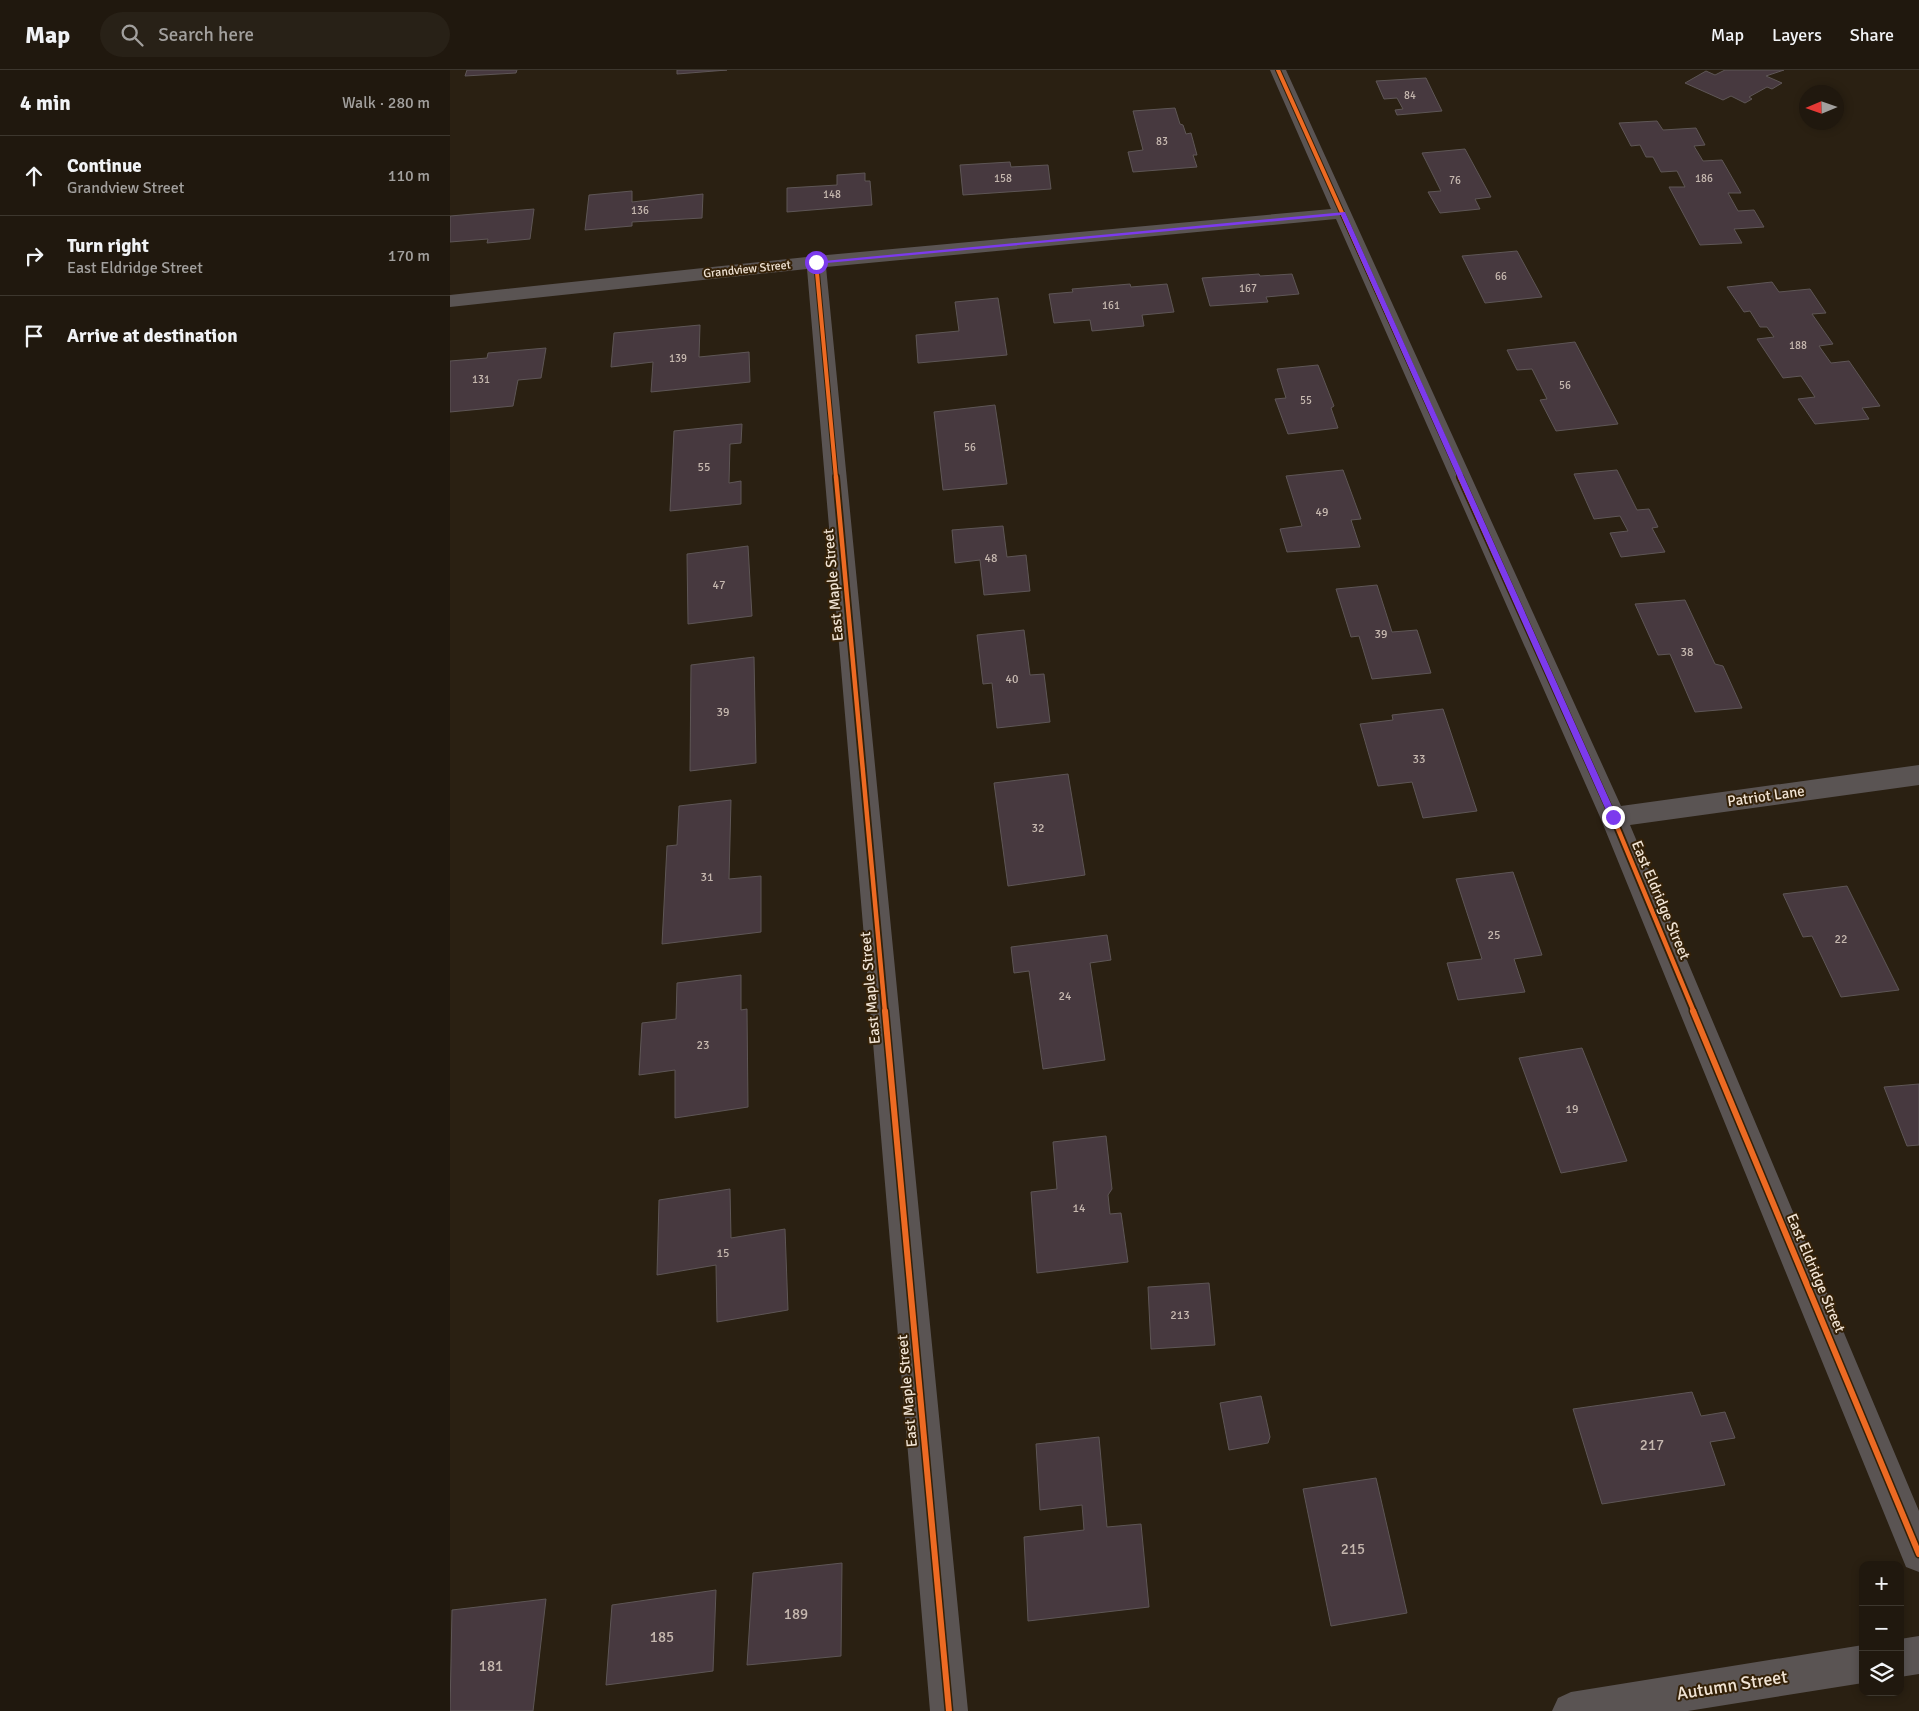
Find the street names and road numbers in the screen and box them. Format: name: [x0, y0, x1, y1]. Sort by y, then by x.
street label: Grandview Street: [702, 257, 792, 282]
street label: East Maple Street: [819, 528, 847, 642]
street label: Patriot Lane: [1726, 782, 1806, 810]
street label: East Eldridge Street: [1628, 838, 1694, 962]
street label: East Maple Street: [856, 931, 884, 1045]
street label: East Eldridge Street: [1783, 1211, 1849, 1335]
street label: East Maple Street: [893, 1334, 921, 1448]
street label: Autumn Street: [1675, 1665, 1789, 1705]

